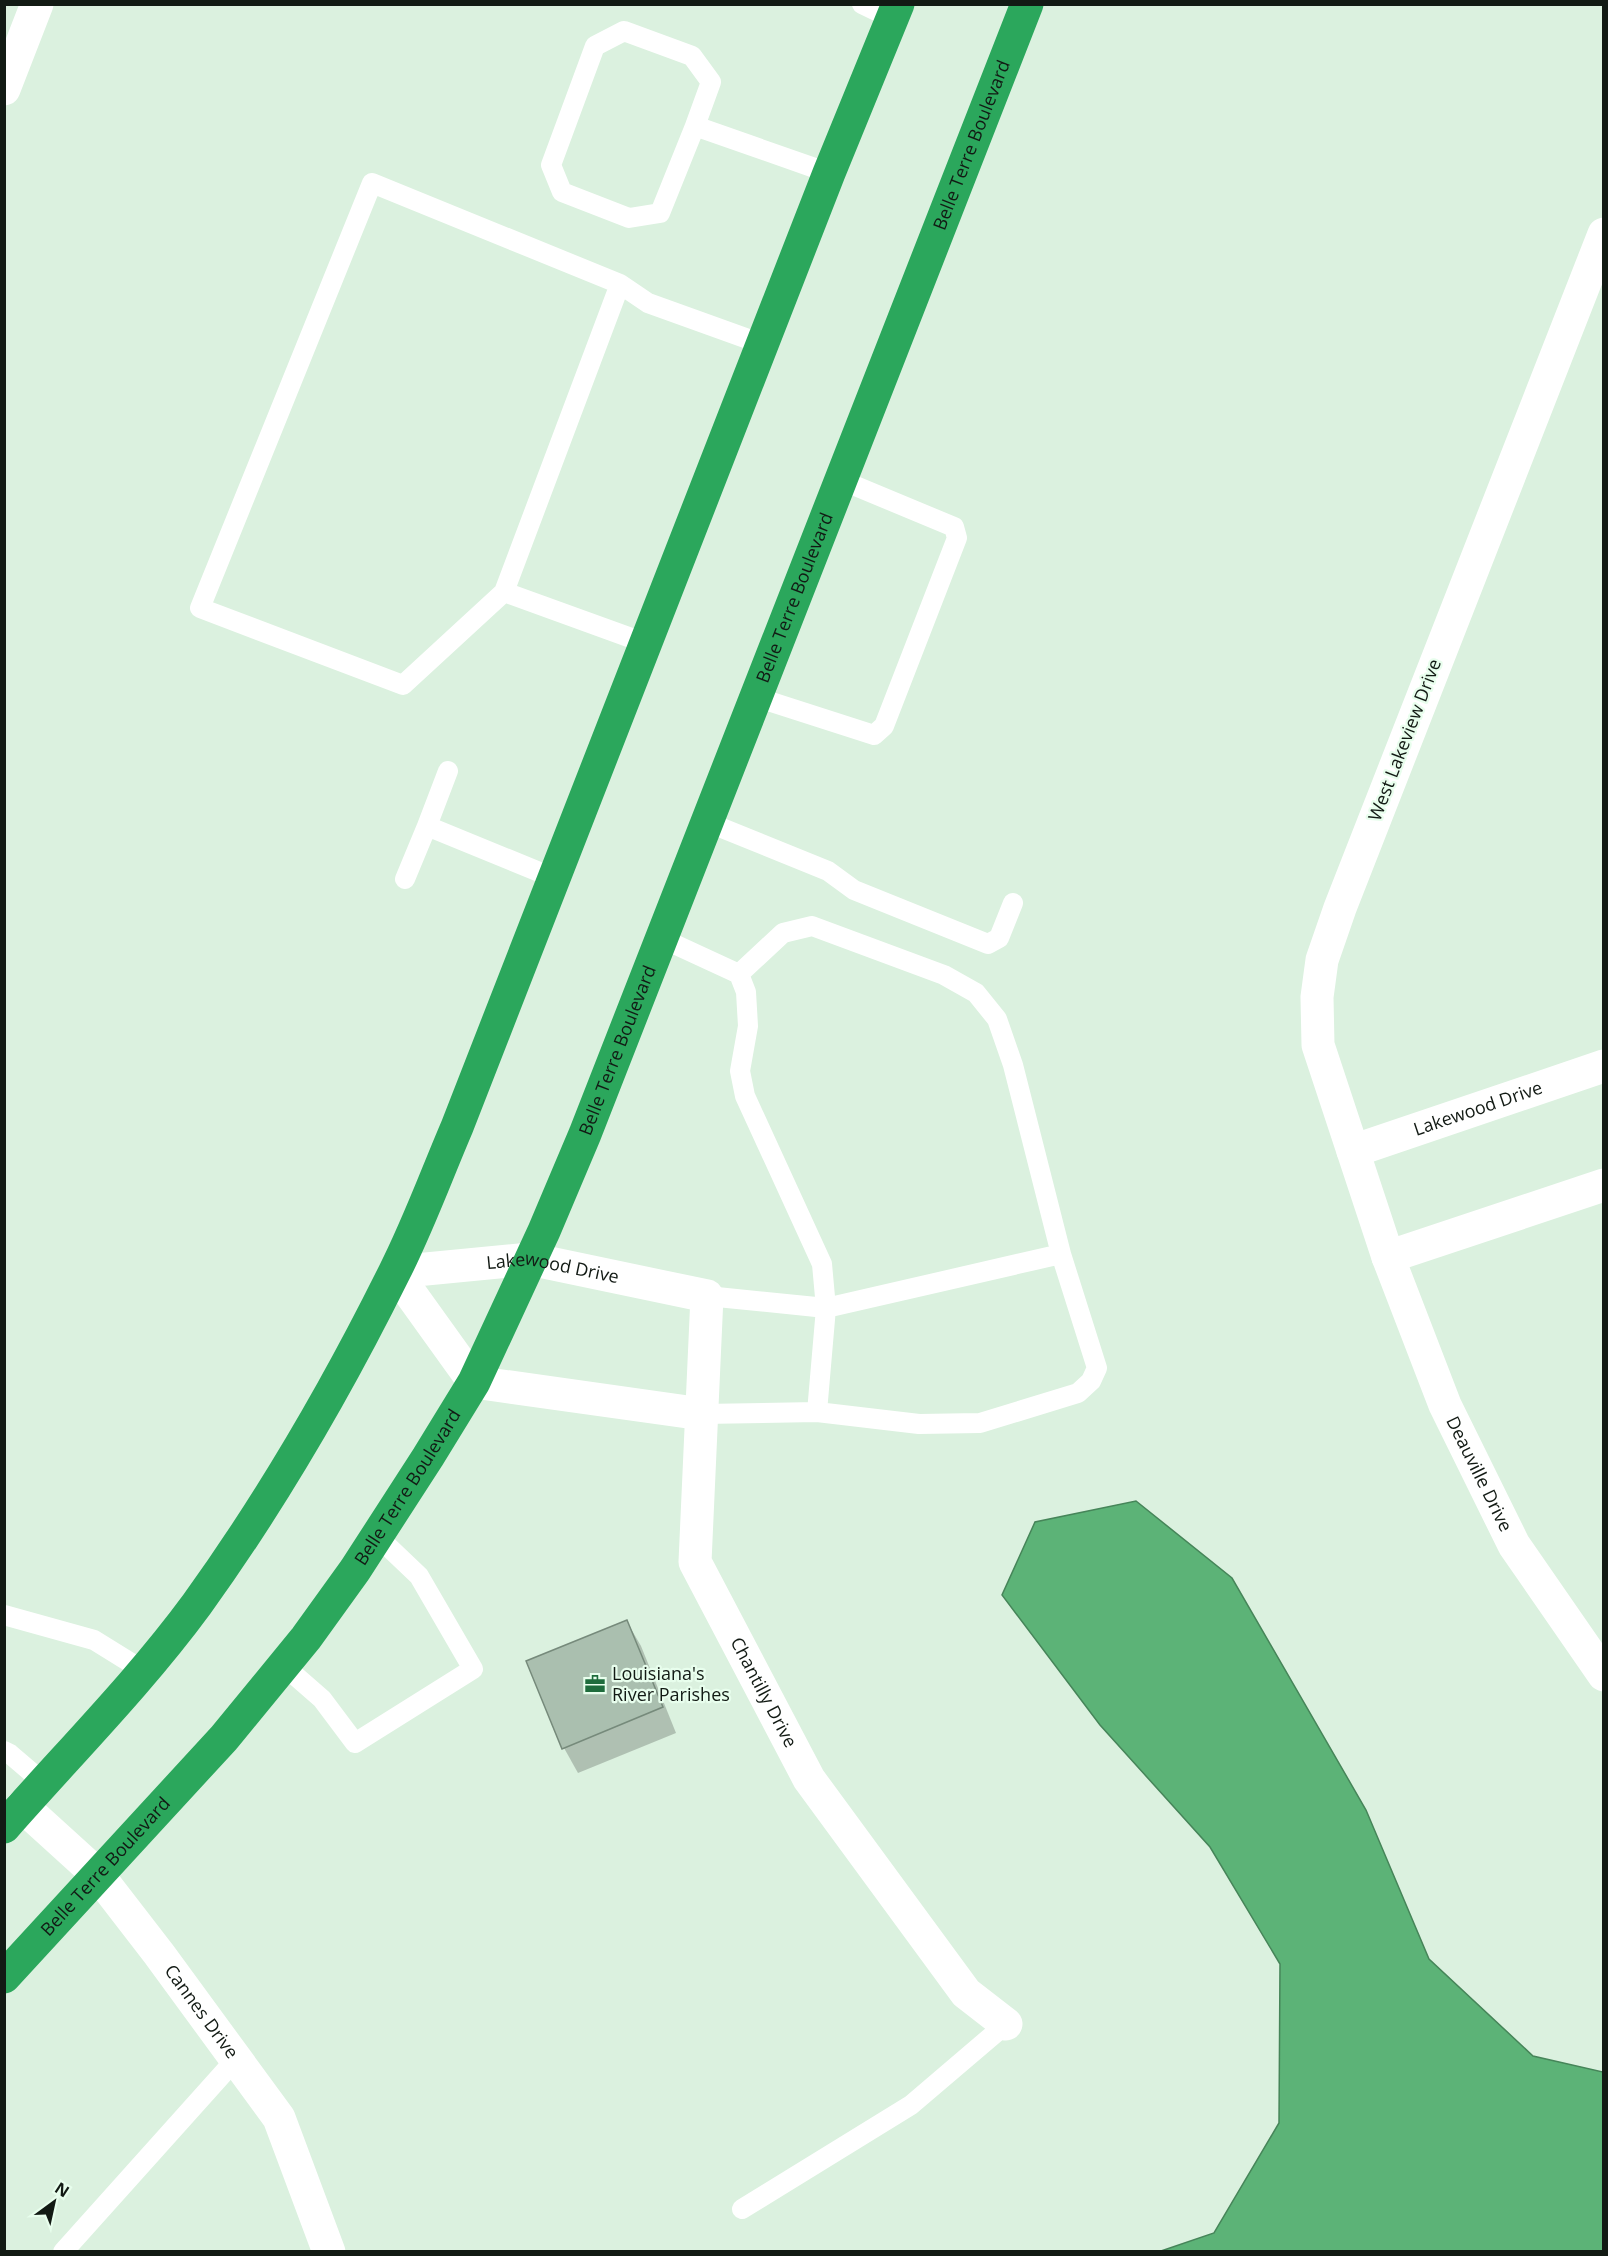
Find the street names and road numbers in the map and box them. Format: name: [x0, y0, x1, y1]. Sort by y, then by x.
street label: Belle Terre Boulevard: [927, 56, 1015, 233]
street label: Belle Terre Boulevard: [750, 509, 838, 686]
street label: West Lakeview Drive: [1362, 655, 1446, 824]
street label: Belle Terre Boulevard: [573, 962, 661, 1139]
street label: Lakewood Drive: [1410, 1075, 1545, 1141]
street label: Lakewood Drive: [485, 1245, 621, 1288]
street label: Belle Terre Boulevard: [348, 1404, 466, 1570]
street label: Deauville Drive: [1441, 1412, 1518, 1535]
street label: Chantilly Drive: [726, 1633, 803, 1751]
street label: Belle Terre Boulevard: [35, 1791, 175, 1941]
street label: Cannes Drive: [160, 1959, 244, 2063]

